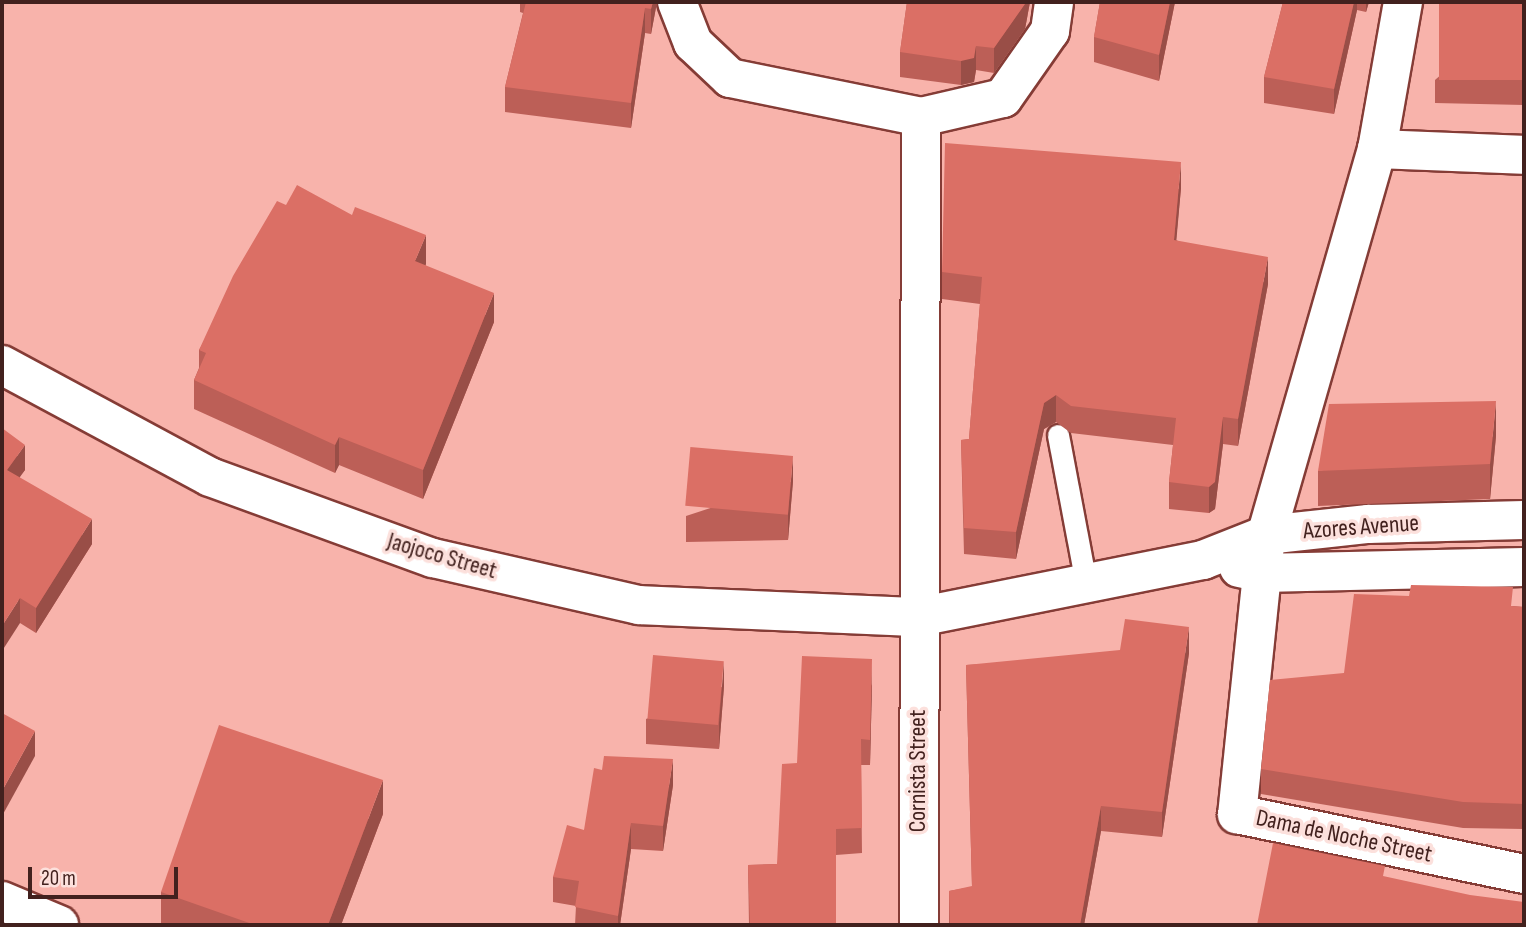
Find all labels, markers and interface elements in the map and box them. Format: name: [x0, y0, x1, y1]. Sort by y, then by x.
street label: Azores Avenue: [1302, 509, 1420, 545]
street label: Jaojoco Street: [384, 527, 500, 585]
street label: Cornista Street: [904, 710, 932, 832]
street label: Dama de Noche Street: [1253, 803, 1435, 869]
scale bar: [32, 853, 182, 897]
text: 20 m: [41, 866, 76, 891]

